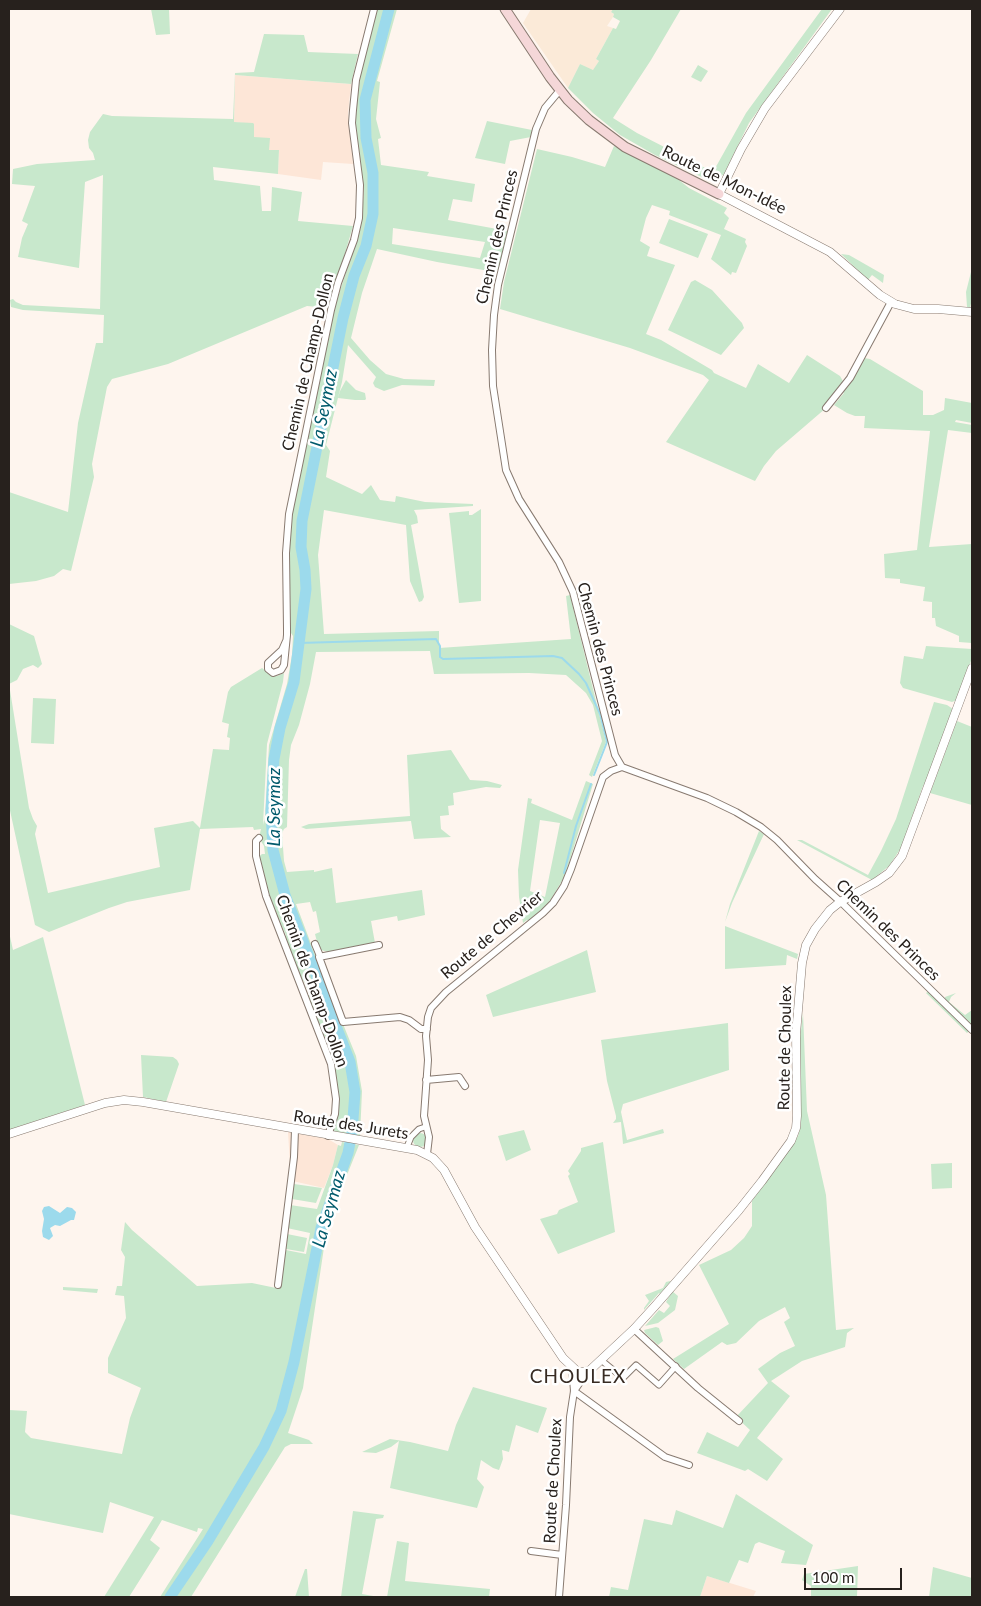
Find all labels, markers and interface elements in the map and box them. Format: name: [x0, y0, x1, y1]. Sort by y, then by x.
street label: Route de Mon-Idée: [659, 142, 789, 218]
street label: Chemin des Princes: [472, 168, 522, 306]
street label: Chemin de Champ-Dollon: [278, 271, 338, 453]
water label: La Seymaz: [306, 367, 342, 449]
street label: Chemin des Princes: [573, 580, 627, 718]
water label: La Seymaz: [263, 768, 285, 846]
street label: Chemin des Princes: [832, 875, 944, 985]
street label: Route de Chevrier: [437, 887, 547, 983]
street label: Chemin de Champ-Dollon: [272, 892, 352, 1070]
street label: Route de Choulex: [774, 985, 796, 1111]
street label: Route des Jurets: [292, 1106, 410, 1144]
water label: La Seymaz: [308, 1168, 350, 1250]
district label: CHOULEX: [529, 1366, 627, 1388]
street label: Route de Choulex: [540, 1418, 566, 1544]
scale bar: [806, 1558, 904, 1590]
text: 100 m: [812, 1568, 854, 1586]

